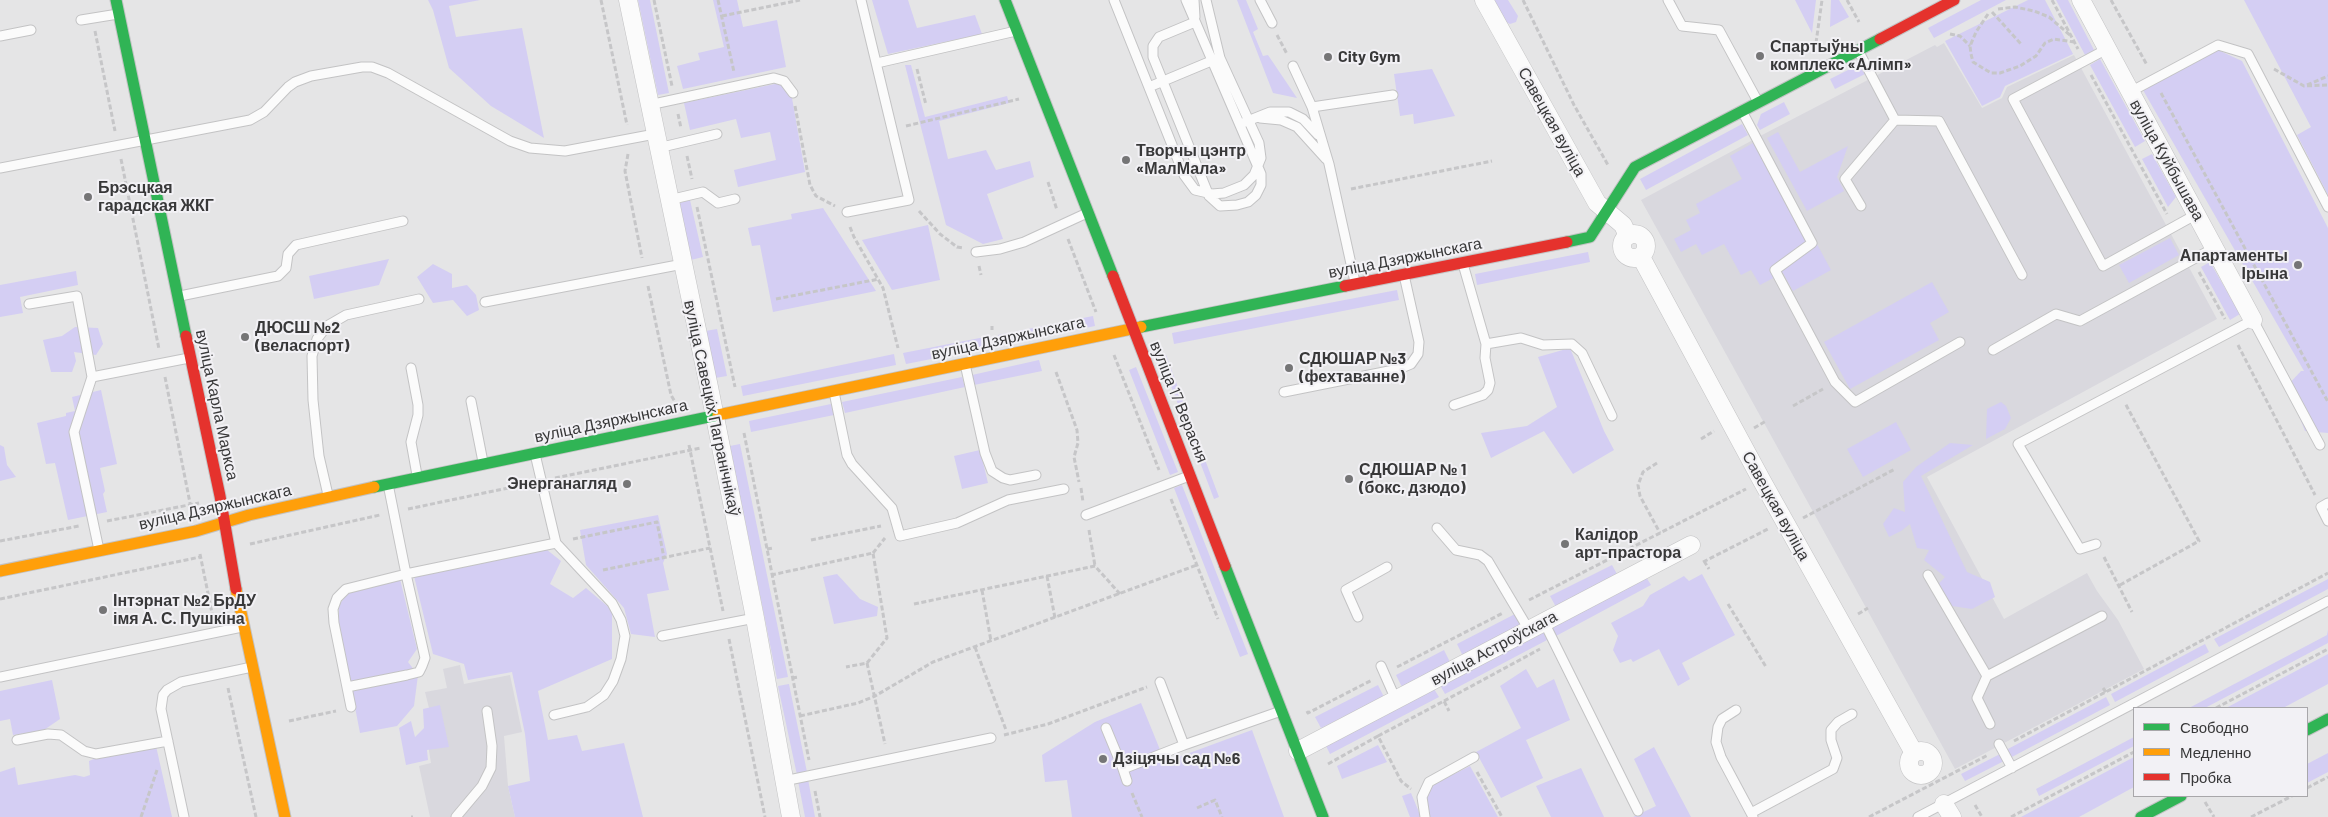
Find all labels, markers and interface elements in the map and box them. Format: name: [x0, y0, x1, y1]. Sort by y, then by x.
place label: Спартыўны комплекс «Алімп»: [1770, 37, 1912, 75]
place label: City Gym: [1338, 47, 1400, 67]
marker: Спартыўны комплекс «Алімп»: [1754, 50, 1766, 62]
marker: City Gym: [1322, 51, 1334, 63]
street label: Савецкая вуліца: [1514, 64, 1590, 180]
street label: вуліца Куйбышава: [2126, 96, 2208, 224]
place label: Творчы цэнтр «МалМала»: [1136, 141, 1246, 179]
marker: Творчы цэнтр «МалМала»: [1120, 154, 1132, 166]
place label: Брэсцкая гарадская ЖКГ: [98, 178, 214, 216]
marker: Брэсцкая гарадская ЖКГ: [82, 191, 94, 203]
street label: вуліца Дзяржынскага: [1327, 234, 1483, 282]
place label: Апартаменты Ірына: [2180, 246, 2288, 284]
marker: Апартаменты Ірына: [2292, 259, 2304, 271]
street label: вуліца Савецкіх Пагранічнікаў: [680, 298, 744, 518]
street label: вуліца Дзяржынскага: [930, 312, 1086, 364]
place label: ДЮСШ №2 (веласпорт): [255, 318, 349, 356]
street label: вуліца Карла Маркса: [192, 328, 242, 482]
marker: ДЮСШ №2 (веласпорт): [239, 331, 251, 343]
street label: вуліца 17 Верасня: [1146, 339, 1212, 465]
place label: СДЮШАР №3 (фехтаванне): [1299, 349, 1406, 387]
marker: СДЮШАР №3 (фехтаванне): [1283, 362, 1295, 374]
street label: вуліца Дзяржынскага: [533, 395, 689, 447]
street label: Савецкая вуліца: [1738, 448, 1814, 564]
place label: СДЮШАР № 1 (бокс, дзюдо): [1359, 460, 1466, 498]
marker: СДЮШАР № 1 (бокс, дзюдо): [1343, 473, 1355, 485]
place label: Энерганагляд: [507, 474, 617, 494]
marker: Энерганагляд: [621, 478, 633, 490]
street label: вуліца Дзяржынскага: [137, 480, 293, 534]
place label: Калідор арт-прастора: [1575, 525, 1681, 563]
marker: Калідор арт-прастора: [1559, 538, 1571, 550]
place label: Інтэрнат №2 БрДУ імя А. С. Пушкіна: [113, 591, 256, 629]
marker: Інтэрнат №2 БрДУ імя А. С. Пушкіна: [97, 604, 109, 616]
street label: вуліца Астроўскага: [1428, 607, 1560, 689]
legend: [2133, 707, 2308, 797]
text: Свободно: [2180, 718, 2249, 736]
text: Медленно: [2180, 743, 2251, 761]
place label: Дзіцячы сад №6: [1113, 749, 1240, 769]
marker: Дзіцячы сад №6: [1097, 753, 1109, 765]
text: Пробка: [2180, 768, 2231, 786]

